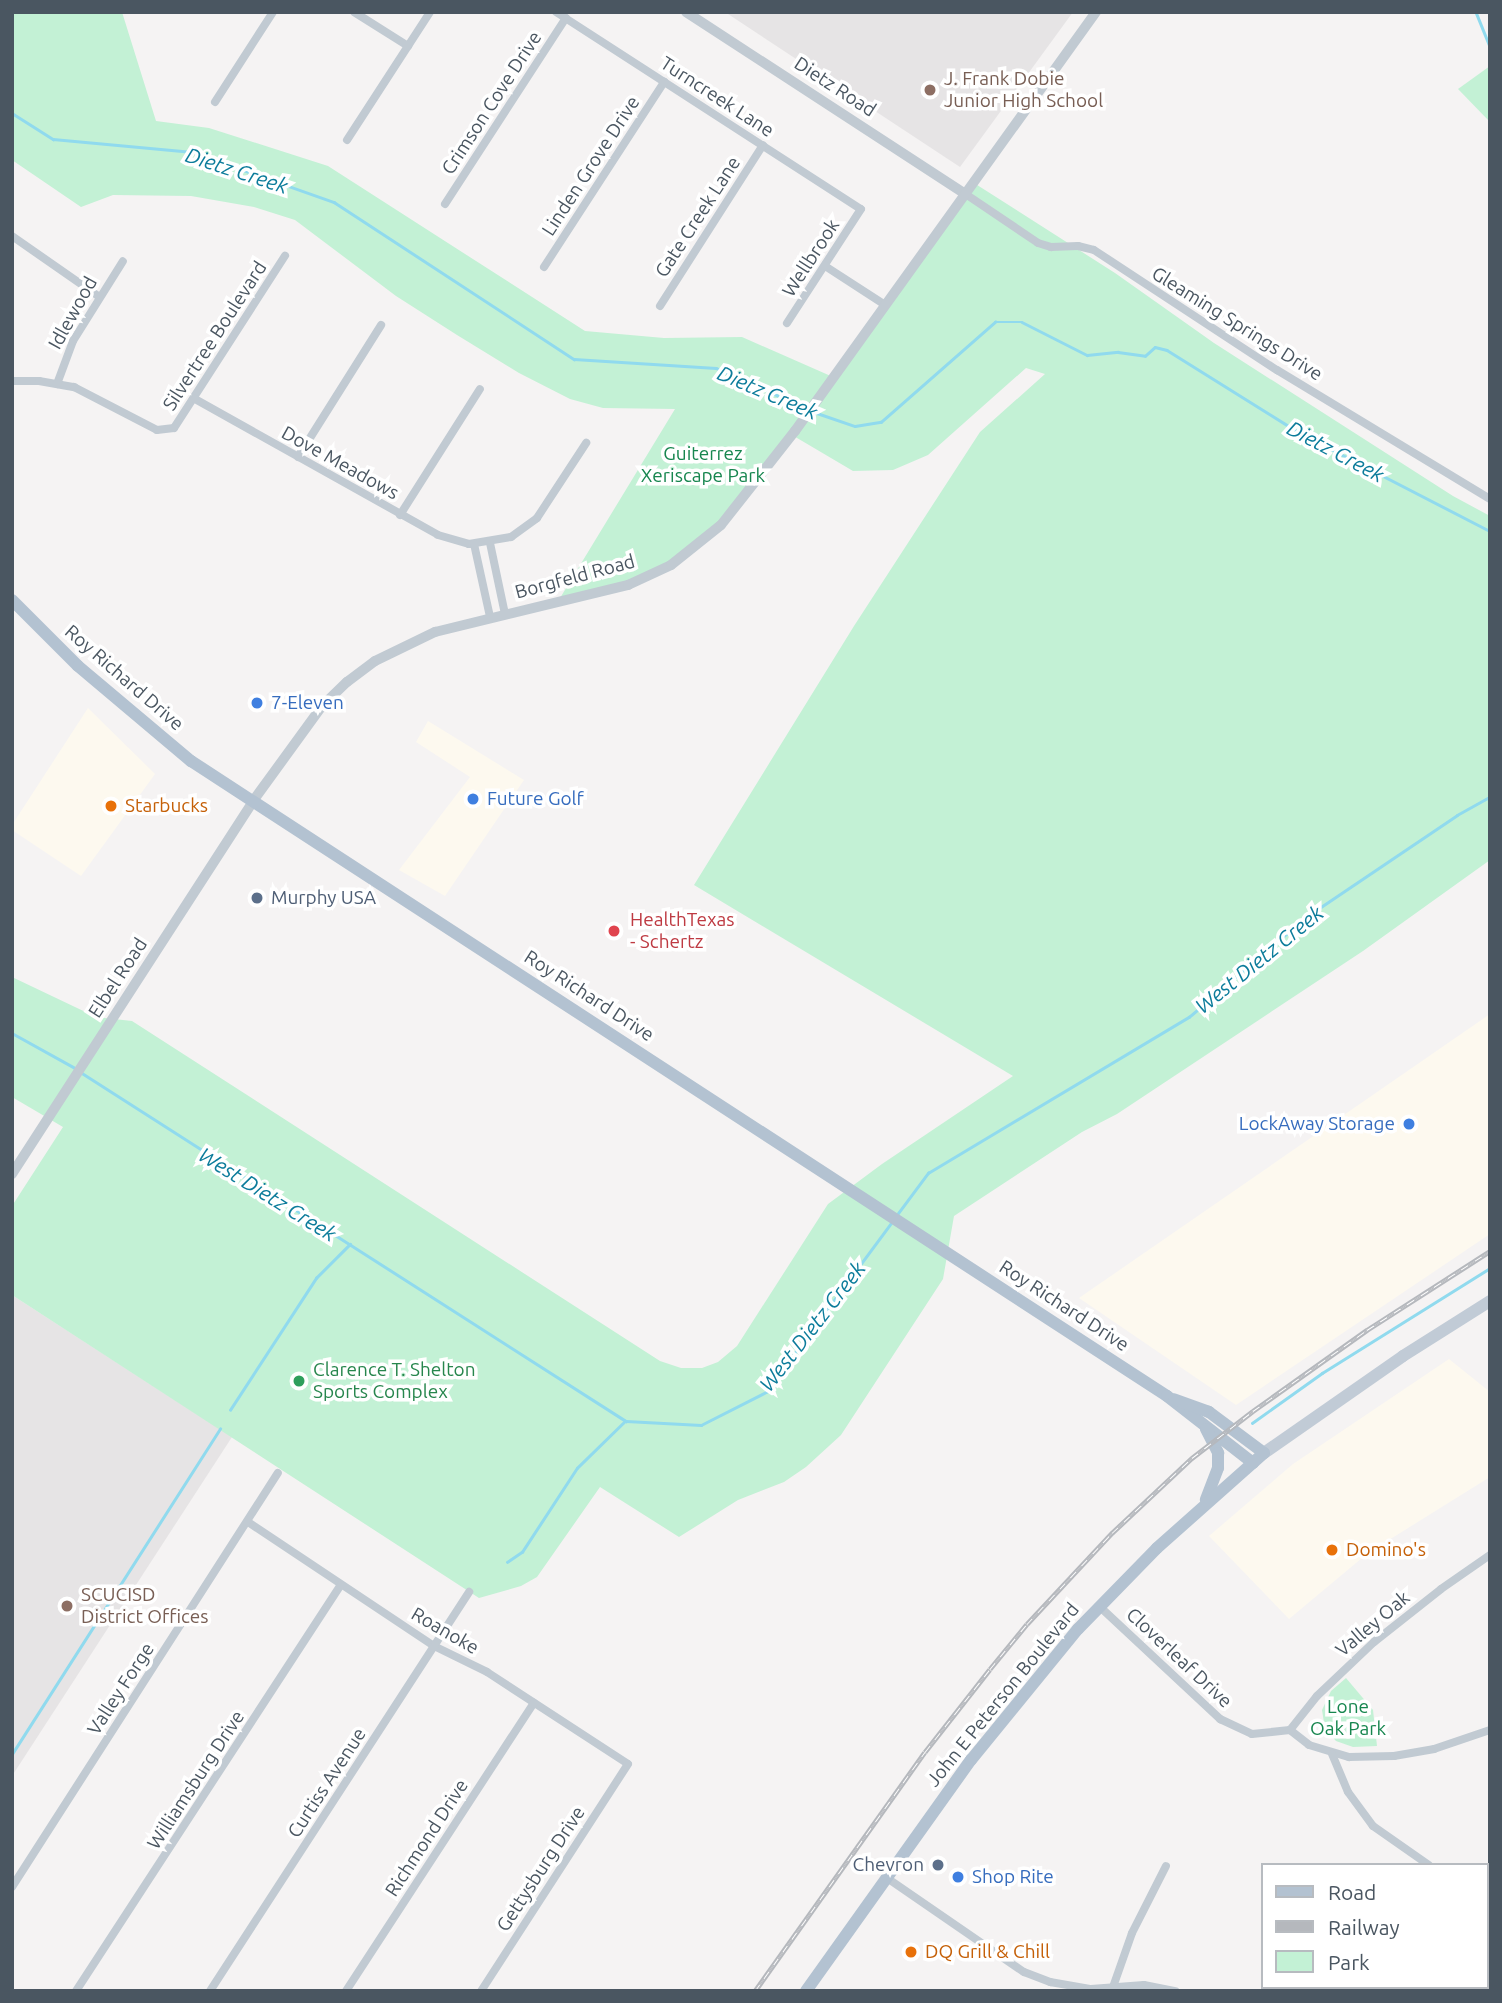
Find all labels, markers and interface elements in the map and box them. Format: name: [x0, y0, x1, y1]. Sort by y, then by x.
street label: Crimson Cove Drive: [437, 27, 547, 179]
street label: Turncreek Lane: [656, 52, 778, 142]
street label: Dietz Road: [790, 52, 880, 122]
place label: J. Frank Dobie Junior High School: [944, 68, 1103, 112]
marker: J. Frank Dobie Junior High School: [922, 82, 938, 98]
street label: Linden Grove Drive: [537, 92, 645, 240]
water label: Dietz Creek: [182, 142, 292, 198]
street label: Gate Creek Lane: [651, 152, 745, 282]
street label: Wellbrook: [778, 215, 844, 301]
street label: Silvertree Boulevard: [158, 257, 272, 415]
street label: Gleaming Springs Drive: [1147, 262, 1327, 386]
street label: Idlewood: [44, 273, 102, 353]
water label: Dietz Creek: [714, 360, 822, 424]
water label: Dietz Creek: [1283, 415, 1389, 487]
street label: Dove Meadows: [277, 421, 403, 505]
park label: Guiterrez Xeriscape Park: [641, 443, 765, 487]
street label: Borgfeld Road: [513, 550, 637, 604]
street label: Roy Richard Drive: [60, 620, 188, 736]
place label: 7-Eleven: [271, 692, 344, 714]
marker: 7-Eleven: [249, 695, 265, 711]
place label: Future Golf: [487, 788, 584, 810]
marker: Future Golf: [465, 791, 481, 807]
place label: Starbucks: [125, 795, 208, 817]
marker: Starbucks: [103, 798, 119, 814]
place label: Murphy USA: [271, 887, 376, 909]
marker: Murphy USA: [249, 890, 265, 906]
water label: West Dietz Creek: [1190, 900, 1328, 1018]
place label: HealthTexas - Schertz: [630, 909, 734, 953]
marker: HealthTexas - Schertz: [604, 921, 624, 941]
street label: Elbel Road: [84, 934, 152, 1022]
street label: Roy Richard Drive: [520, 946, 658, 1046]
place label: LockAway Storage: [1239, 1113, 1395, 1135]
marker: LockAway Storage: [1401, 1116, 1417, 1132]
water label: West Dietz Creek: [195, 1142, 341, 1246]
water label: West Dietz Creek: [754, 1256, 870, 1396]
street label: Roy Richard Drive: [995, 1256, 1133, 1356]
place label: Clarence T. Shelton Sports Complex: [313, 1359, 476, 1403]
marker: Clarence T. Shelton Sports Complex: [291, 1373, 307, 1389]
place label: Domino's: [1346, 1539, 1426, 1561]
marker: Domino's: [1324, 1542, 1340, 1558]
place label: SCUCISD District Offices: [81, 1584, 209, 1628]
street label: Valley Oak: [1331, 1586, 1415, 1662]
marker: SCUCISD District Offices: [59, 1598, 75, 1614]
street label: John E Peterson Boulevard: [922, 1599, 1084, 1791]
street label: Roanoke: [407, 1603, 483, 1659]
street label: Cloverleaf Drive: [1121, 1603, 1237, 1713]
street label: Valley Forge: [83, 1639, 159, 1739]
park label: Lone Oak Park: [1310, 1696, 1386, 1740]
street label: Williamsburg Drive: [143, 1706, 249, 1854]
street label: Curtiss Avenue: [283, 1724, 371, 1842]
street label: Richmond Drive: [381, 1775, 473, 1901]
street label: Gettysburg Drive: [492, 1802, 590, 1936]
place label: Chevron: [853, 1854, 924, 1876]
marker: Chevron: [930, 1857, 946, 1873]
legend: [1260, 1863, 1488, 1989]
place label: Shop Rite: [972, 1866, 1054, 1888]
marker: Shop Rite: [950, 1869, 966, 1885]
text: Road: [1328, 1880, 1376, 1904]
text: Railway: [1328, 1915, 1400, 1939]
place label: DQ Grill & Chill: [925, 1941, 1050, 1963]
marker: DQ Grill & Chill: [903, 1944, 919, 1960]
text: Park: [1328, 1950, 1370, 1974]

